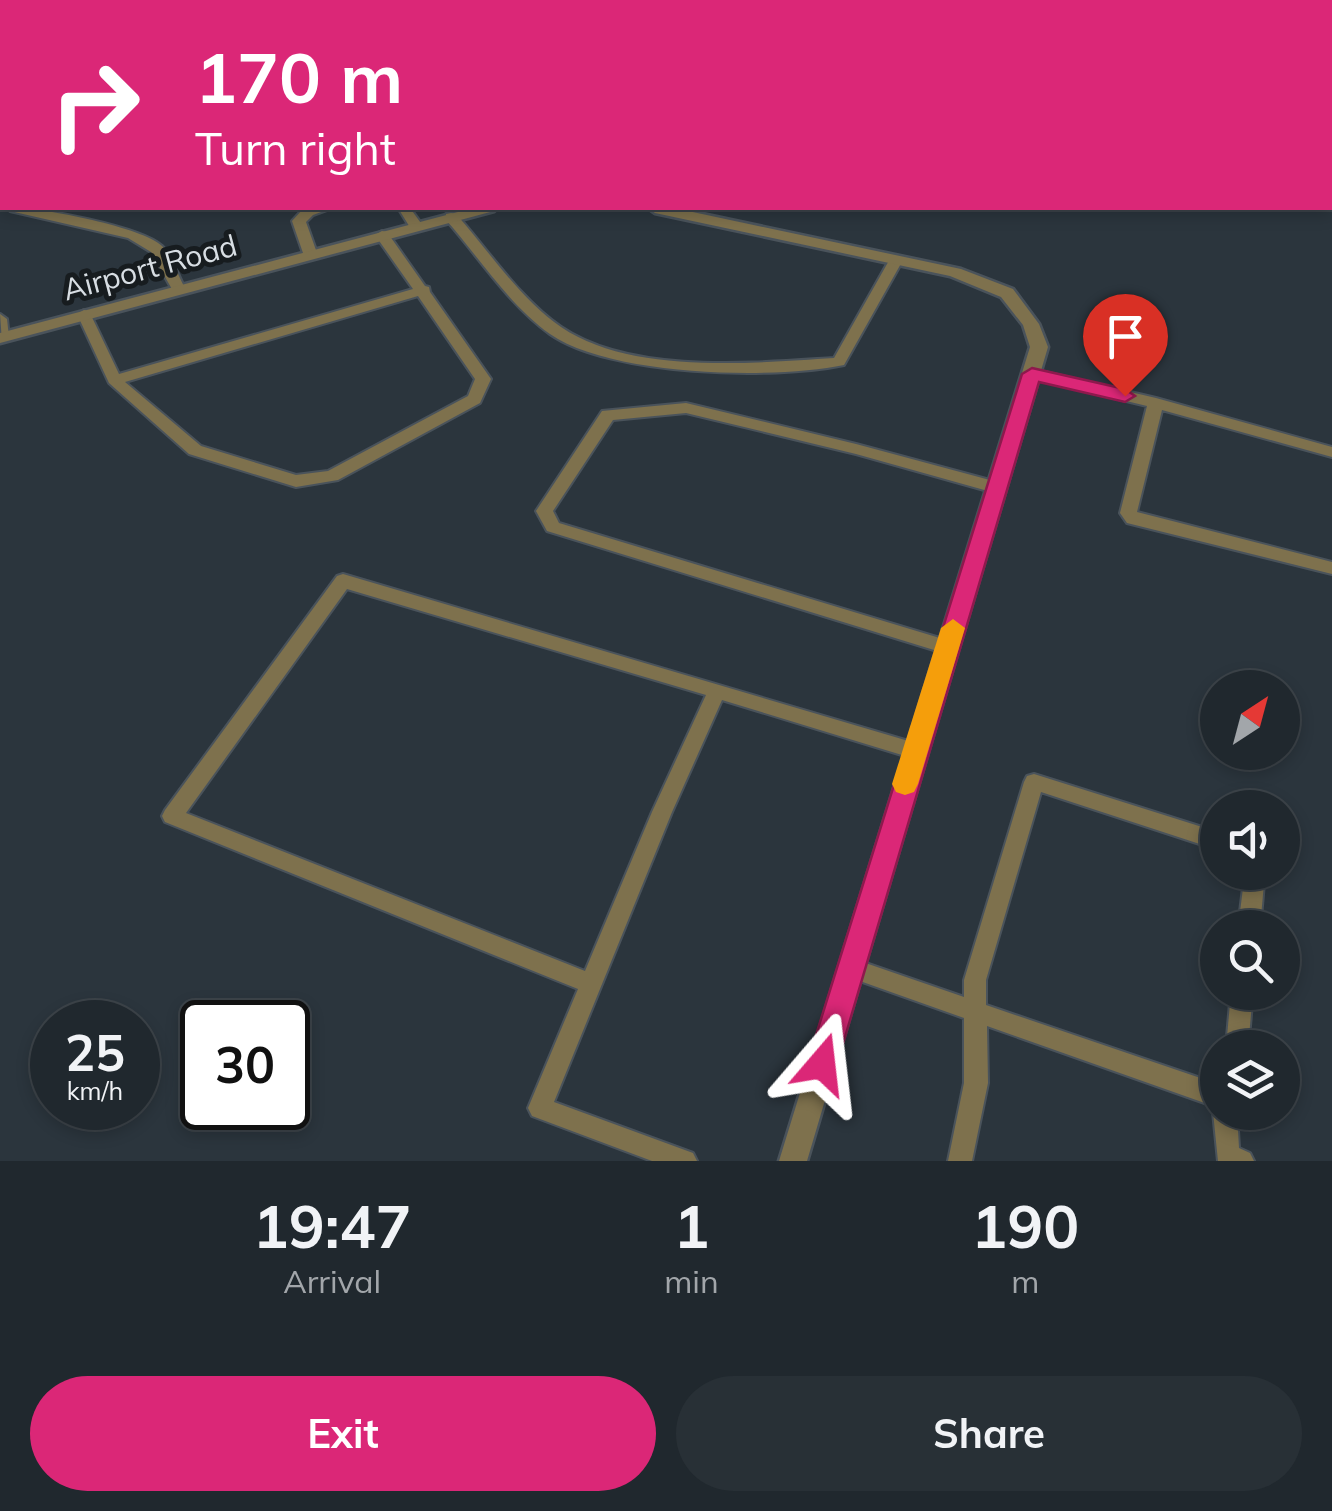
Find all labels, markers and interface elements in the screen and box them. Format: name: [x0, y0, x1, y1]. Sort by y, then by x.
text: 170 m: [195, 33, 403, 121]
icon: right: [30, 40, 160, 170]
text: Turn right: [195, 120, 396, 176]
street label: Airport Road: [58, 226, 241, 309]
pin: [1083, 294, 1168, 397]
icon: arrive: [1098, 309, 1153, 364]
north arrow: [1200, 670, 1300, 770]
map controls: [1200, 670, 1300, 1130]
button: sound: [1200, 790, 1300, 890]
button: search: [1200, 910, 1300, 1010]
speed limit sign: 30: [180, 1000, 310, 1130]
position arrow: [770, 1012, 874, 1116]
text: 25: [65, 1021, 125, 1084]
button: layers: [1200, 1030, 1300, 1130]
text: km/h: [67, 1075, 123, 1106]
text: 19:47: [253, 1188, 412, 1263]
text: 1: [673, 1188, 709, 1263]
text: 190: [971, 1188, 1079, 1263]
text: Arrival: [283, 1261, 381, 1301]
text: min: [664, 1261, 719, 1301]
text: m: [1011, 1261, 1039, 1301]
button: Exit: [30, 1376, 656, 1491]
button: Share: [676, 1376, 1302, 1491]

